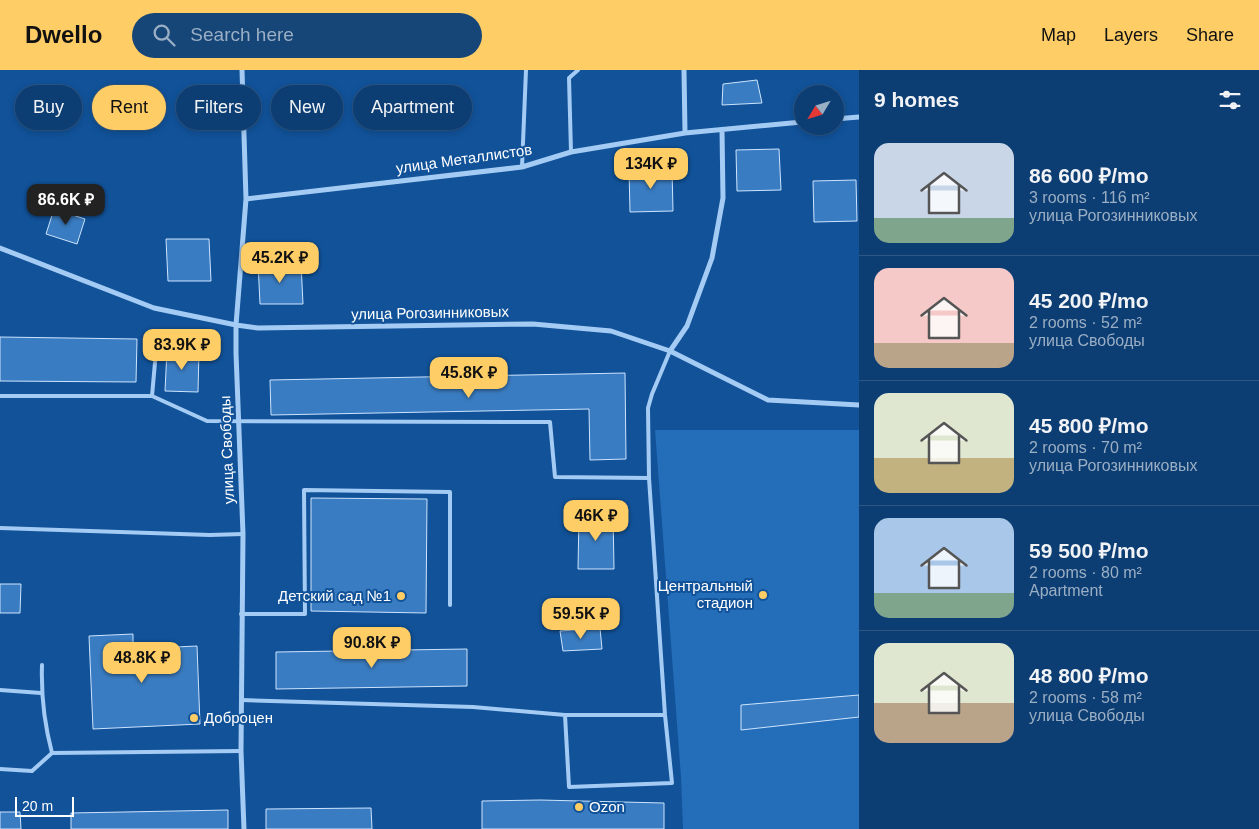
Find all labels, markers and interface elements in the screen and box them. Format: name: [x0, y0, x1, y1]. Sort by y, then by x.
search box: [132, 13, 482, 58]
text: Dwello: [25, 21, 102, 48]
icon: search: [150, 21, 178, 49]
text: Search here: [190, 24, 294, 45]
text: Map: [1041, 25, 1076, 45]
text: Layers: [1104, 25, 1158, 45]
text: Share: [1186, 25, 1234, 45]
chip: Buy: [15, 85, 82, 130]
chip: Rent: [92, 85, 166, 130]
chip: Filters: [176, 85, 261, 130]
chip: New: [271, 85, 343, 130]
chip: Apartment: [353, 85, 472, 130]
north arrow: [794, 85, 844, 135]
map controls: [794, 85, 844, 135]
icon: filters: [1216, 86, 1244, 114]
text: 9 homes: [874, 88, 959, 111]
street label: улица Металлистов: [395, 141, 533, 176]
pin: 134K ₽: [610, 148, 692, 190]
text: 134K ₽: [625, 155, 677, 172]
icon: home: [914, 163, 974, 223]
text: 86 600 ₽/mo: [1029, 164, 1149, 187]
pin: 86.6K ₽: [20, 184, 112, 226]
text: 3 rooms · 116 m²: [1029, 189, 1150, 206]
text: 86.6K ₽: [38, 191, 94, 208]
text: улица Рогозинниковых: [1029, 207, 1197, 224]
pin: 45.2K ₽: [234, 242, 326, 284]
text: 45.2K ₽: [252, 249, 308, 266]
icon: home: [914, 288, 974, 348]
text: 45 200 ₽/mo: [1029, 289, 1149, 312]
street label: улица Рогозинниковых: [351, 303, 510, 322]
text: 2 rooms · 52 m²: [1029, 314, 1142, 331]
pin: 83.9K ₽: [136, 328, 228, 371]
text: улица Свободы: [1029, 332, 1145, 349]
text: 83.9K ₽: [154, 336, 210, 353]
pin: 45.8K ₽: [423, 356, 515, 399]
text: 45.8K ₽: [441, 364, 497, 381]
street label: улица Свободы: [216, 395, 237, 505]
icon: home: [914, 413, 974, 473]
text: 45 800 ₽/mo: [1029, 414, 1149, 437]
text: 2 rooms · 70 m²: [1029, 439, 1142, 456]
text: улица Рогозинниковых: [1029, 457, 1197, 474]
pin: 46K ₽: [561, 500, 631, 542]
text: 46K ₽: [574, 507, 618, 524]
icon: home: [914, 538, 974, 598]
text: 59 500 ₽/mo: [1029, 539, 1149, 562]
text: 2 rooms · 80 m²: [1029, 564, 1142, 581]
place label: Центральный стадион: [658, 577, 753, 611]
text: Apartment: [1029, 582, 1103, 599]
place label: Детский сад №1: [278, 587, 391, 604]
marker: Центральный стадион: [757, 589, 769, 601]
marker: Детский сад №1: [395, 590, 407, 602]
pin: 59.5K ₽: [535, 598, 627, 640]
text: 59.5K ₽: [553, 605, 609, 622]
pin: 90.8K ₽: [326, 626, 418, 669]
text: 90.8K ₽: [344, 634, 400, 651]
pin: 48.8K ₽: [96, 642, 188, 684]
text: 48.8K ₽: [114, 649, 170, 666]
icon: home: [914, 663, 974, 723]
text: 48 800 ₽/mo: [1029, 664, 1149, 687]
text: 2 rooms · 58 m²: [1029, 689, 1142, 706]
text: улица Свободы: [1029, 707, 1145, 724]
place label: Доброцен: [204, 709, 273, 726]
marker: Доброцен: [188, 712, 200, 724]
scale bar: [15, 794, 74, 817]
text: 20 m: [22, 798, 53, 814]
place label: Ozon: [589, 798, 625, 815]
marker: Ozon: [573, 801, 585, 813]

